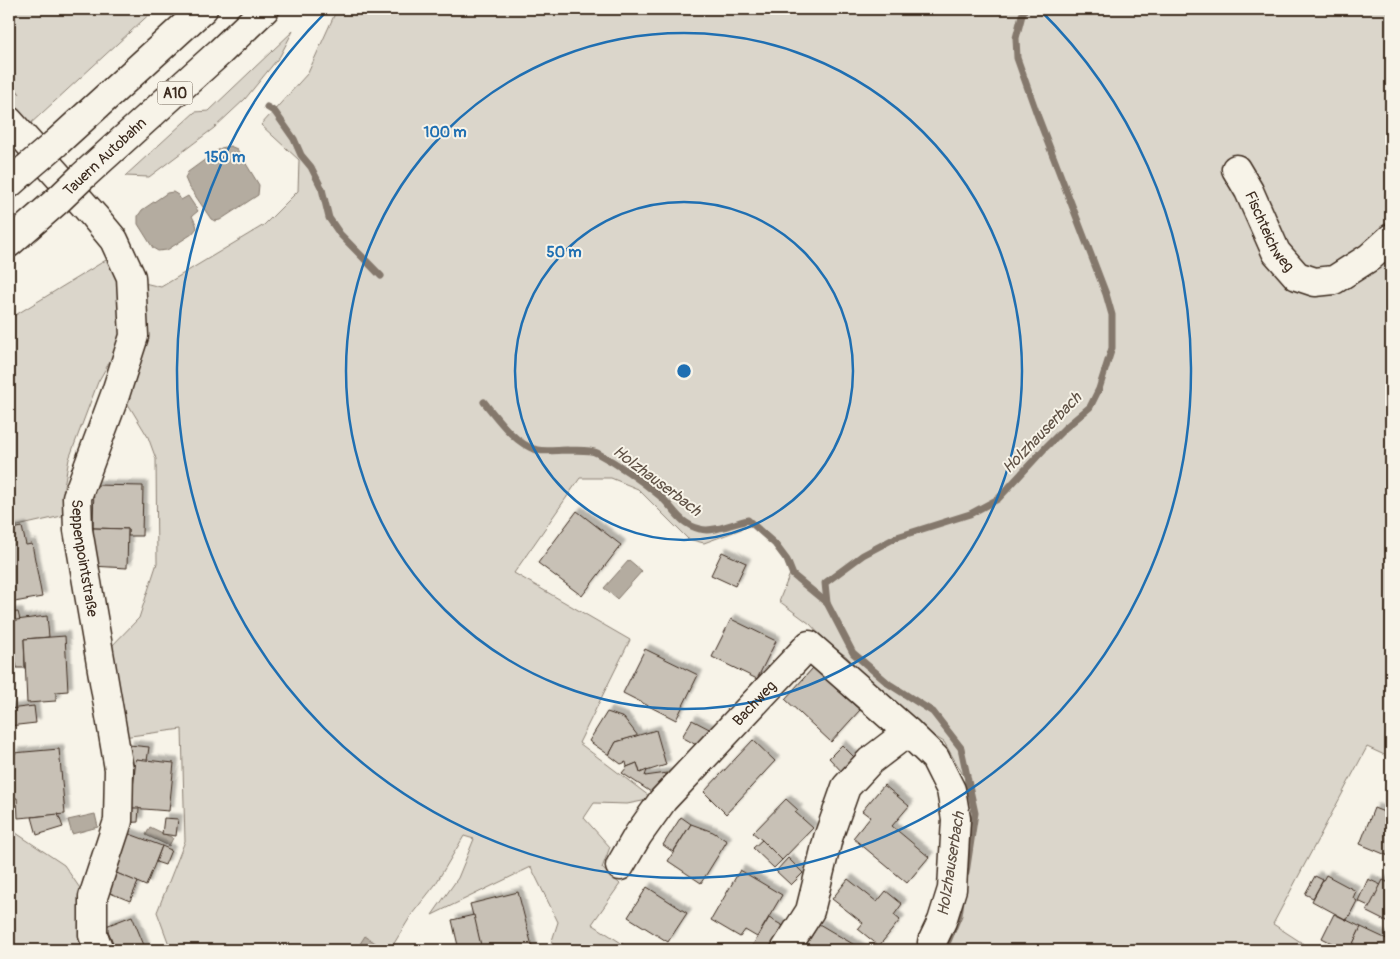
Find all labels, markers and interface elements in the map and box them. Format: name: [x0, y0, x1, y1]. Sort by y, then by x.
road number: A10: [158, 82, 192, 105]
street label: Tauern Autobahn: [59, 114, 151, 200]
text: 100 m: [424, 123, 466, 142]
text: 150 m: [205, 148, 245, 167]
street label: Fischteichweg: [1241, 188, 1298, 276]
text: 50 m: [547, 243, 581, 262]
centre of rings: [675, 362, 693, 380]
water label: Holzhauserbach: [998, 387, 1087, 478]
water label: Holzhauserbach: [609, 441, 706, 522]
street label: Seppenpointstraße: [68, 499, 102, 619]
street label: Bachweg: [728, 676, 780, 730]
water label: Holzhauserbach: [933, 809, 969, 918]

